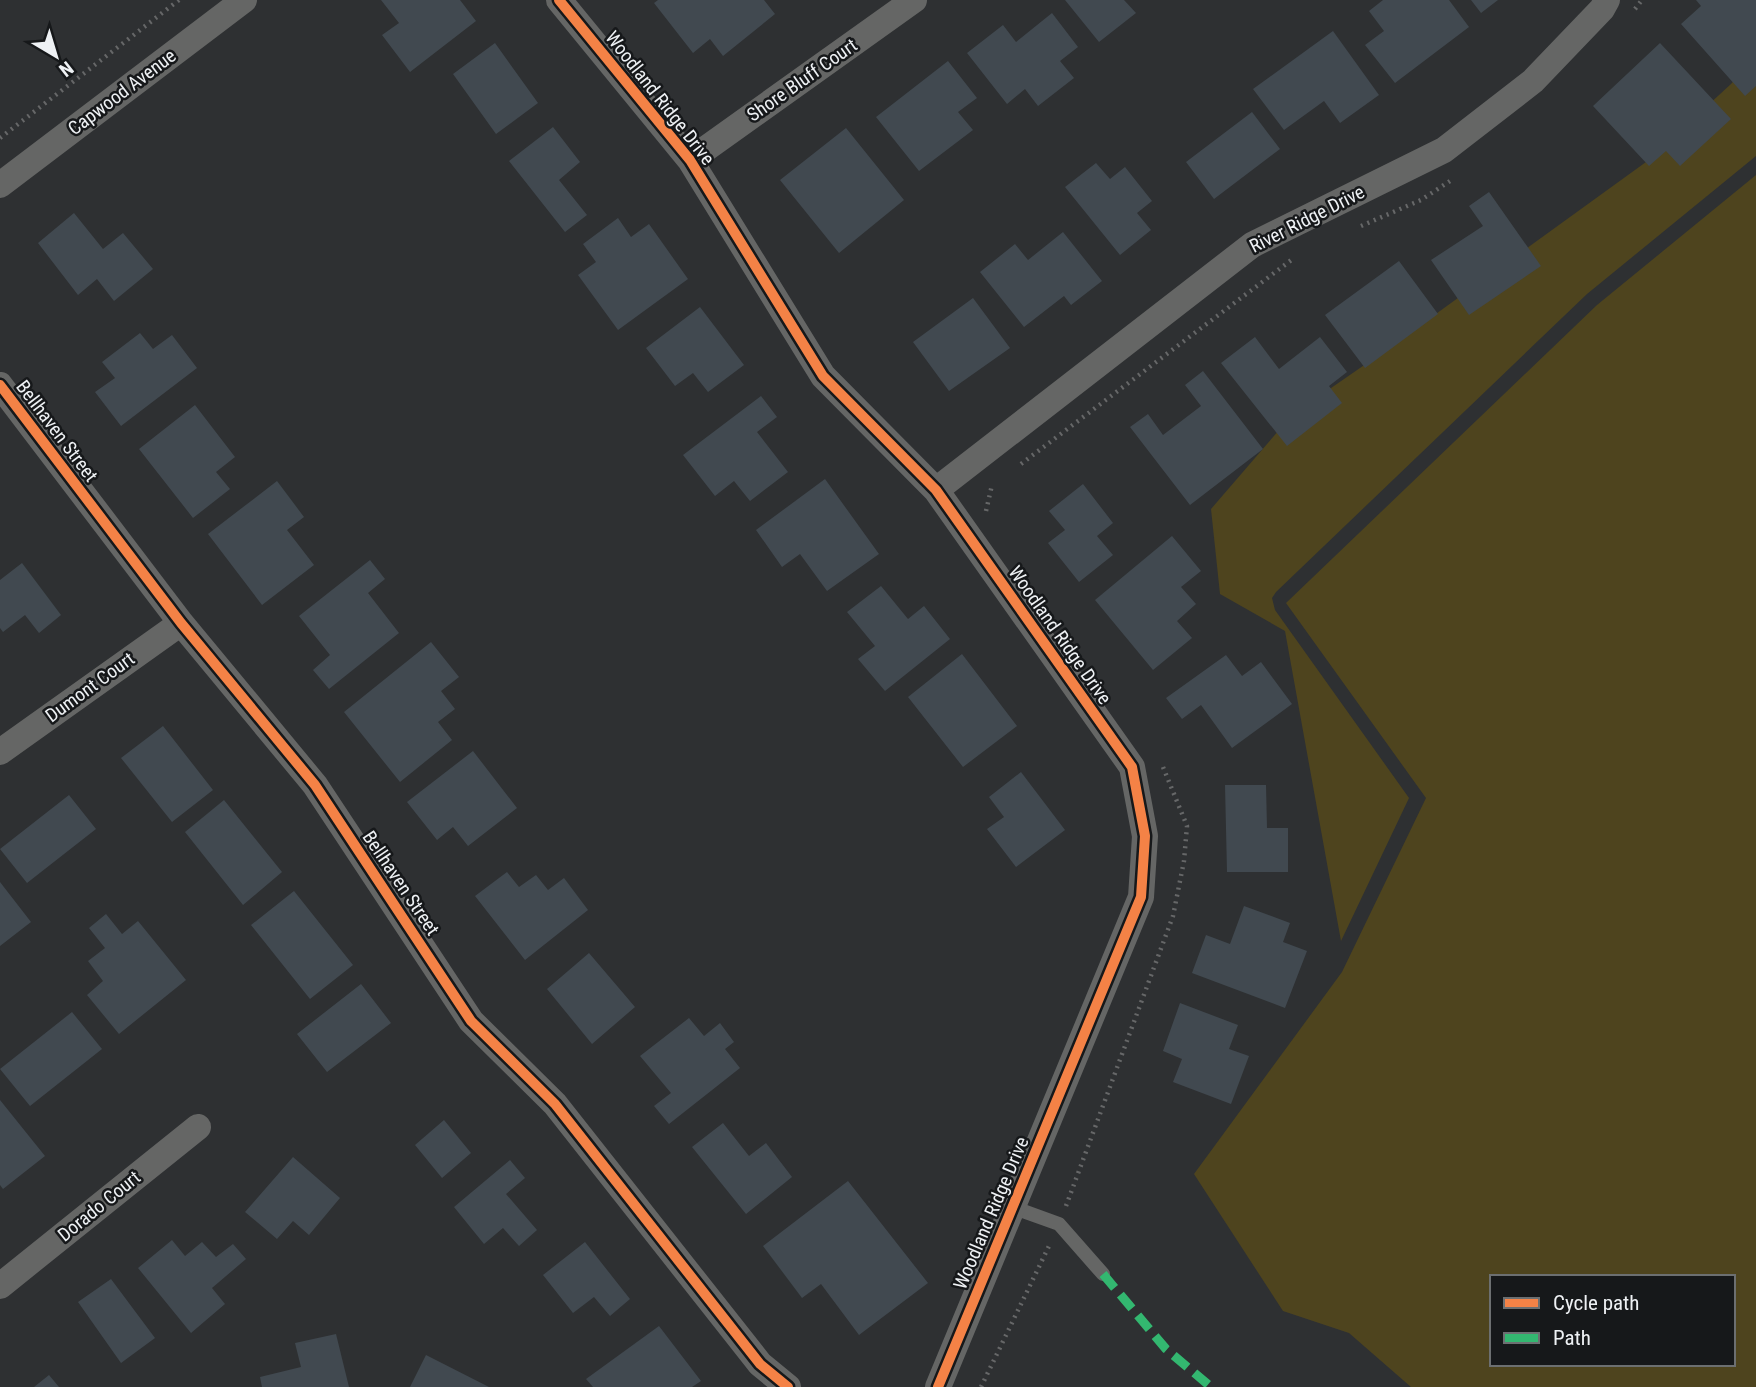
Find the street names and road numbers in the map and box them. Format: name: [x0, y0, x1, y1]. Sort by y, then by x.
street label: Woodland Ridge Drive: [601, 26, 719, 170]
street label: Shore Bluff Court: [743, 34, 861, 126]
street label: Capwood Avenue: [64, 44, 181, 140]
street label: River Ridge Drive: [1246, 180, 1368, 258]
street label: Bellhaven Street: [11, 376, 103, 486]
street label: Woodland Ridge Drive: [1004, 561, 1116, 709]
street label: Dumont Court: [41, 647, 139, 727]
street label: Bellhaven Street: [358, 826, 444, 940]
street label: Woodland Ridge Drive: [948, 1133, 1034, 1293]
street label: Dorado Court: [53, 1166, 145, 1246]

